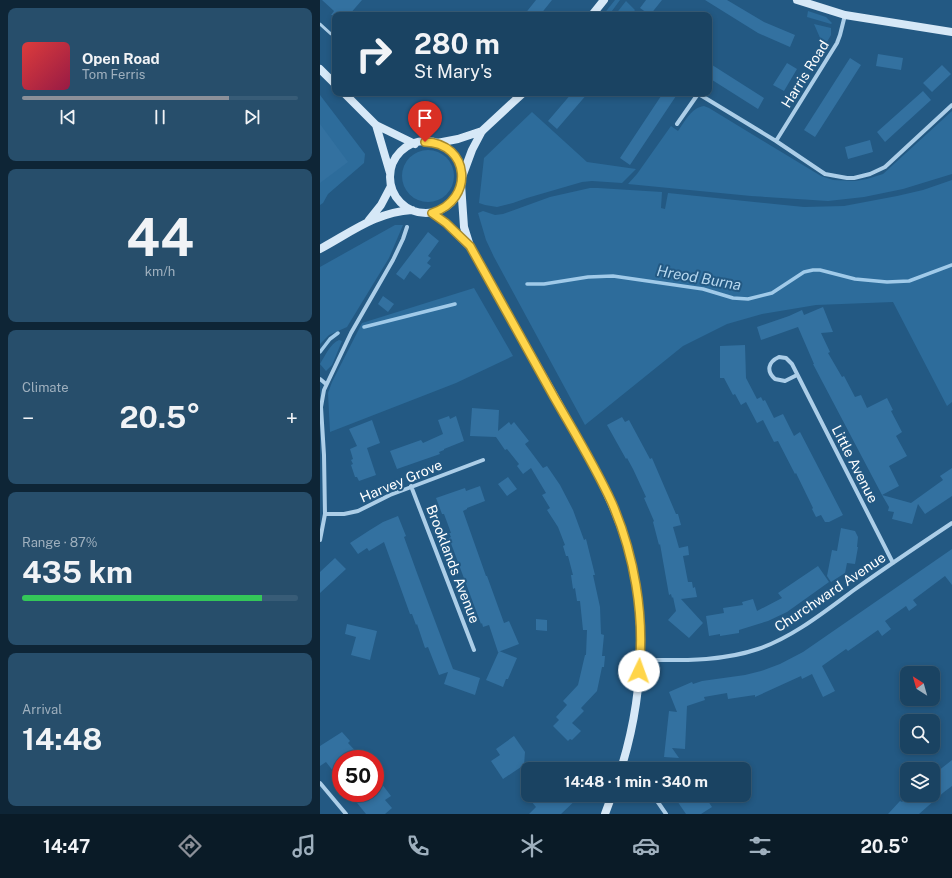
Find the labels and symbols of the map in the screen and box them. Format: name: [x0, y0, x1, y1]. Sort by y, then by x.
street label: Harris Road: [778, 37, 832, 111]
pin: [408, 101, 442, 142]
water label: Hreod Burna: [656, 262, 743, 293]
street label: Little Avenue: [829, 423, 881, 506]
street label: Harvey Grove: [357, 456, 445, 506]
street label: Brooklands Avenue: [423, 503, 483, 625]
street label: Churchward Avenue: [771, 549, 889, 635]
position arrow: [618, 650, 660, 692]
north arrow: [900, 666, 940, 706]
speed limit sign: 50: [332, 750, 384, 802]

